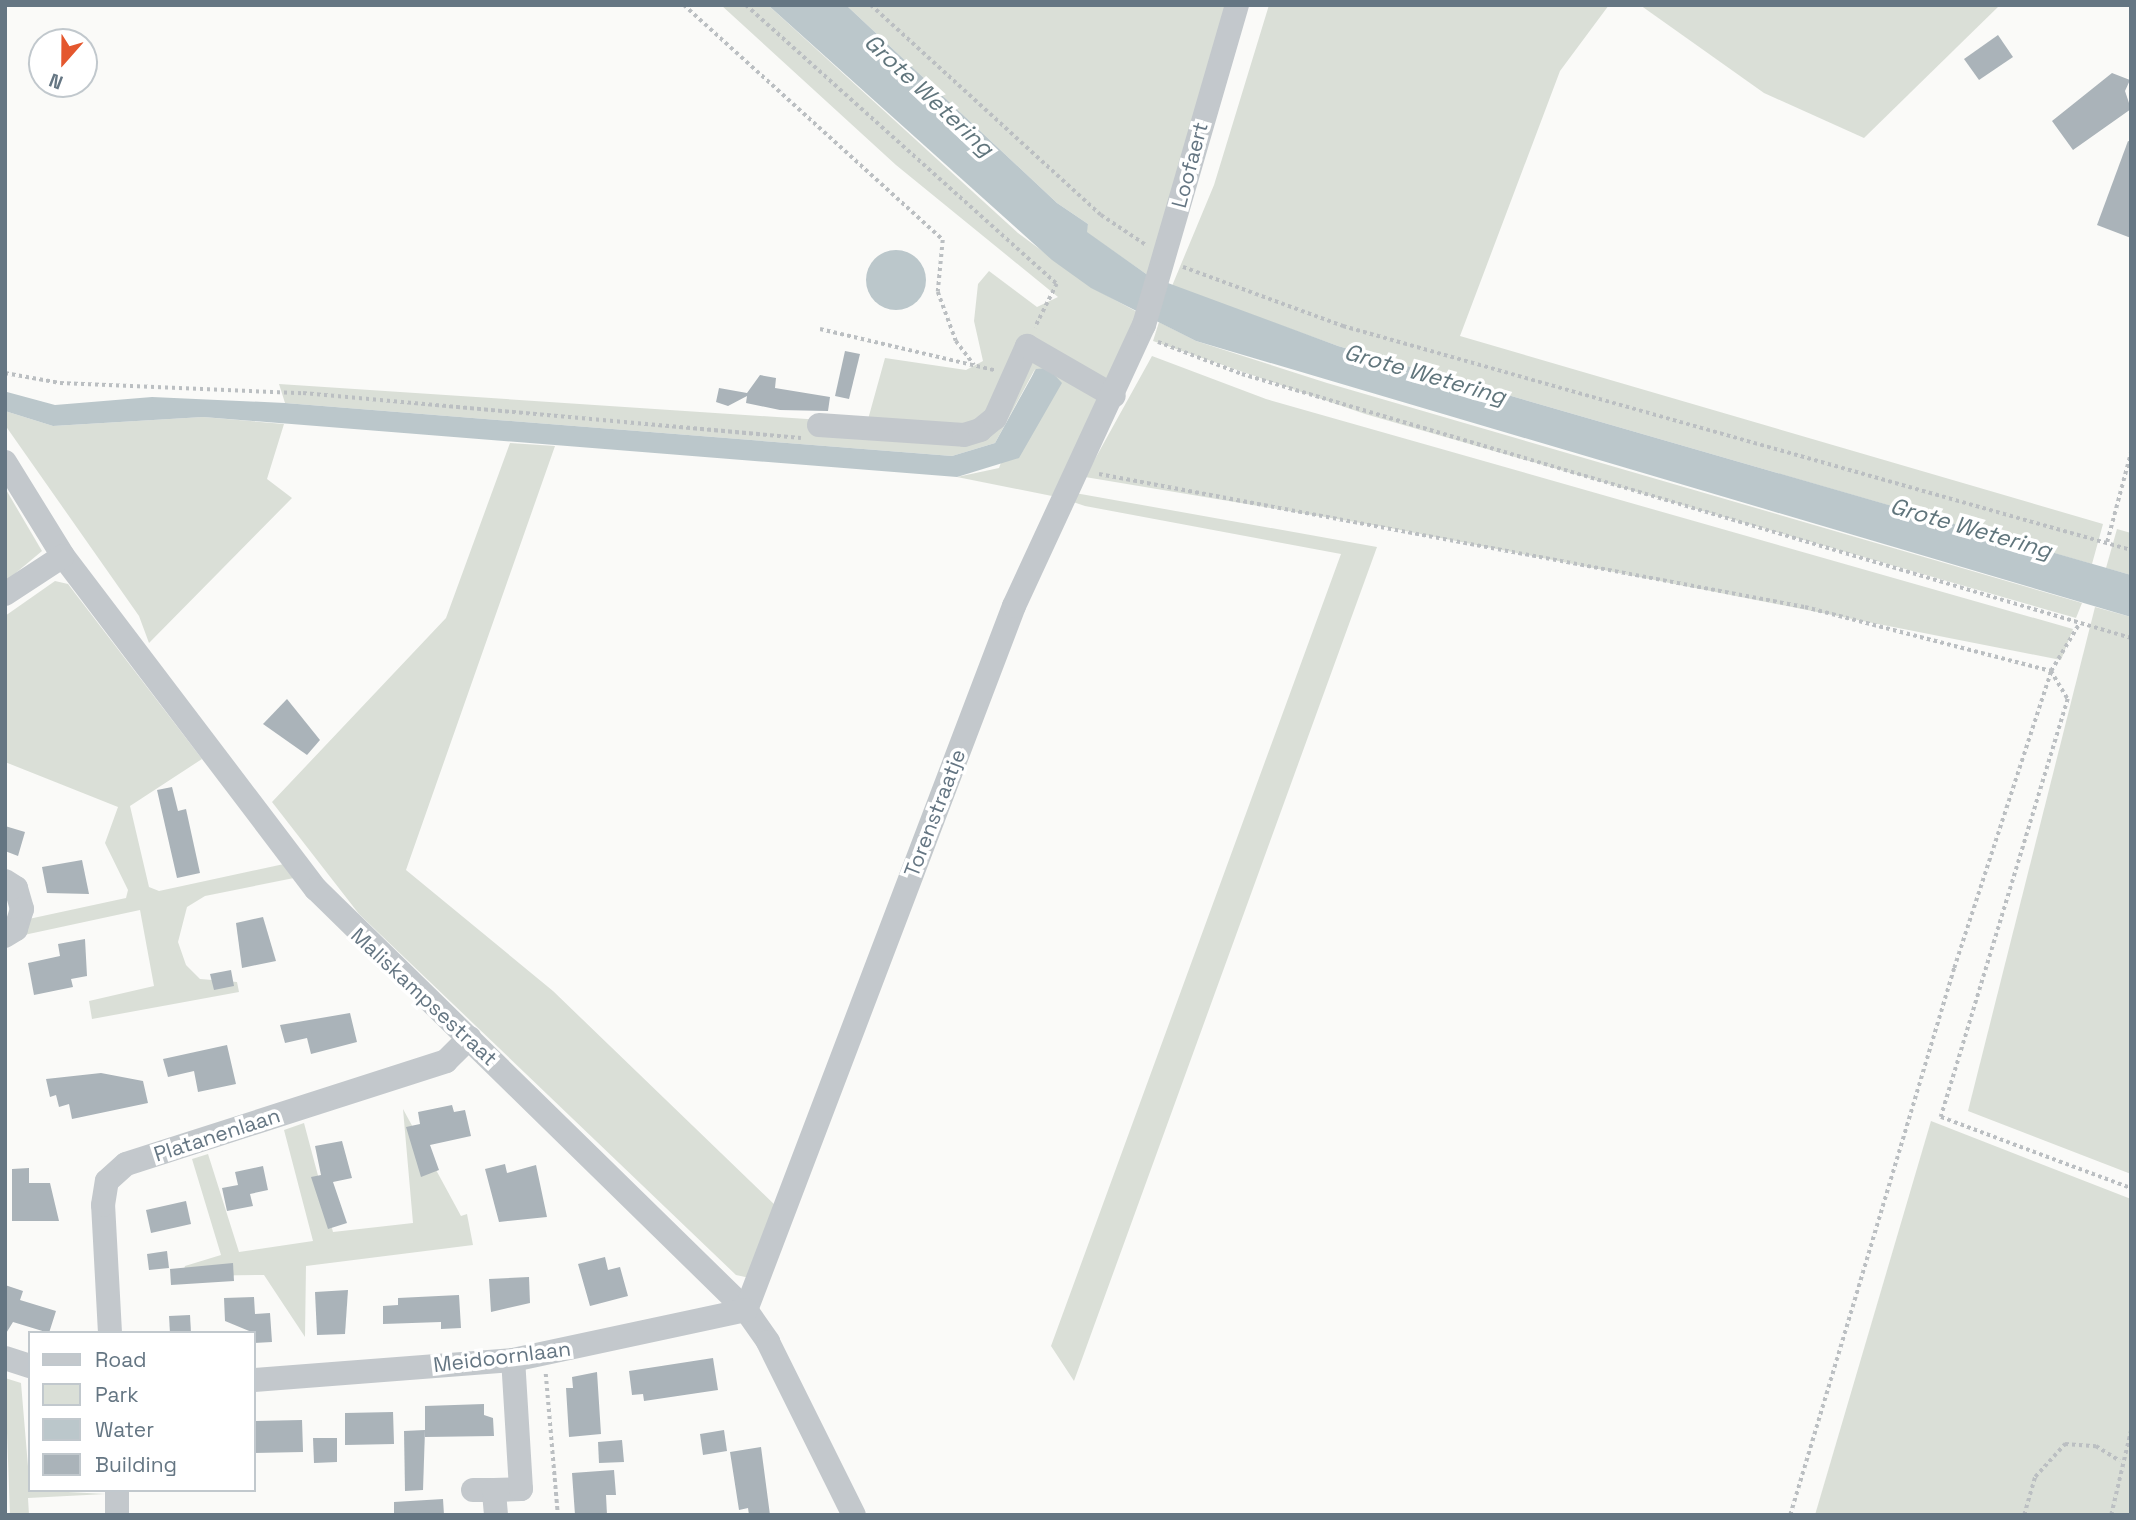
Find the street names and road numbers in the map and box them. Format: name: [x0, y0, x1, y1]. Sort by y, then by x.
street label: Loofaert: [1166, 119, 1214, 211]
street label: Torenstraatje: [899, 746, 971, 880]
street label: Maliskampsestraat: [346, 923, 502, 1071]
street label: Platanenlaan: [151, 1103, 283, 1167]
street label: Meidoornlaan: [432, 1336, 572, 1378]

